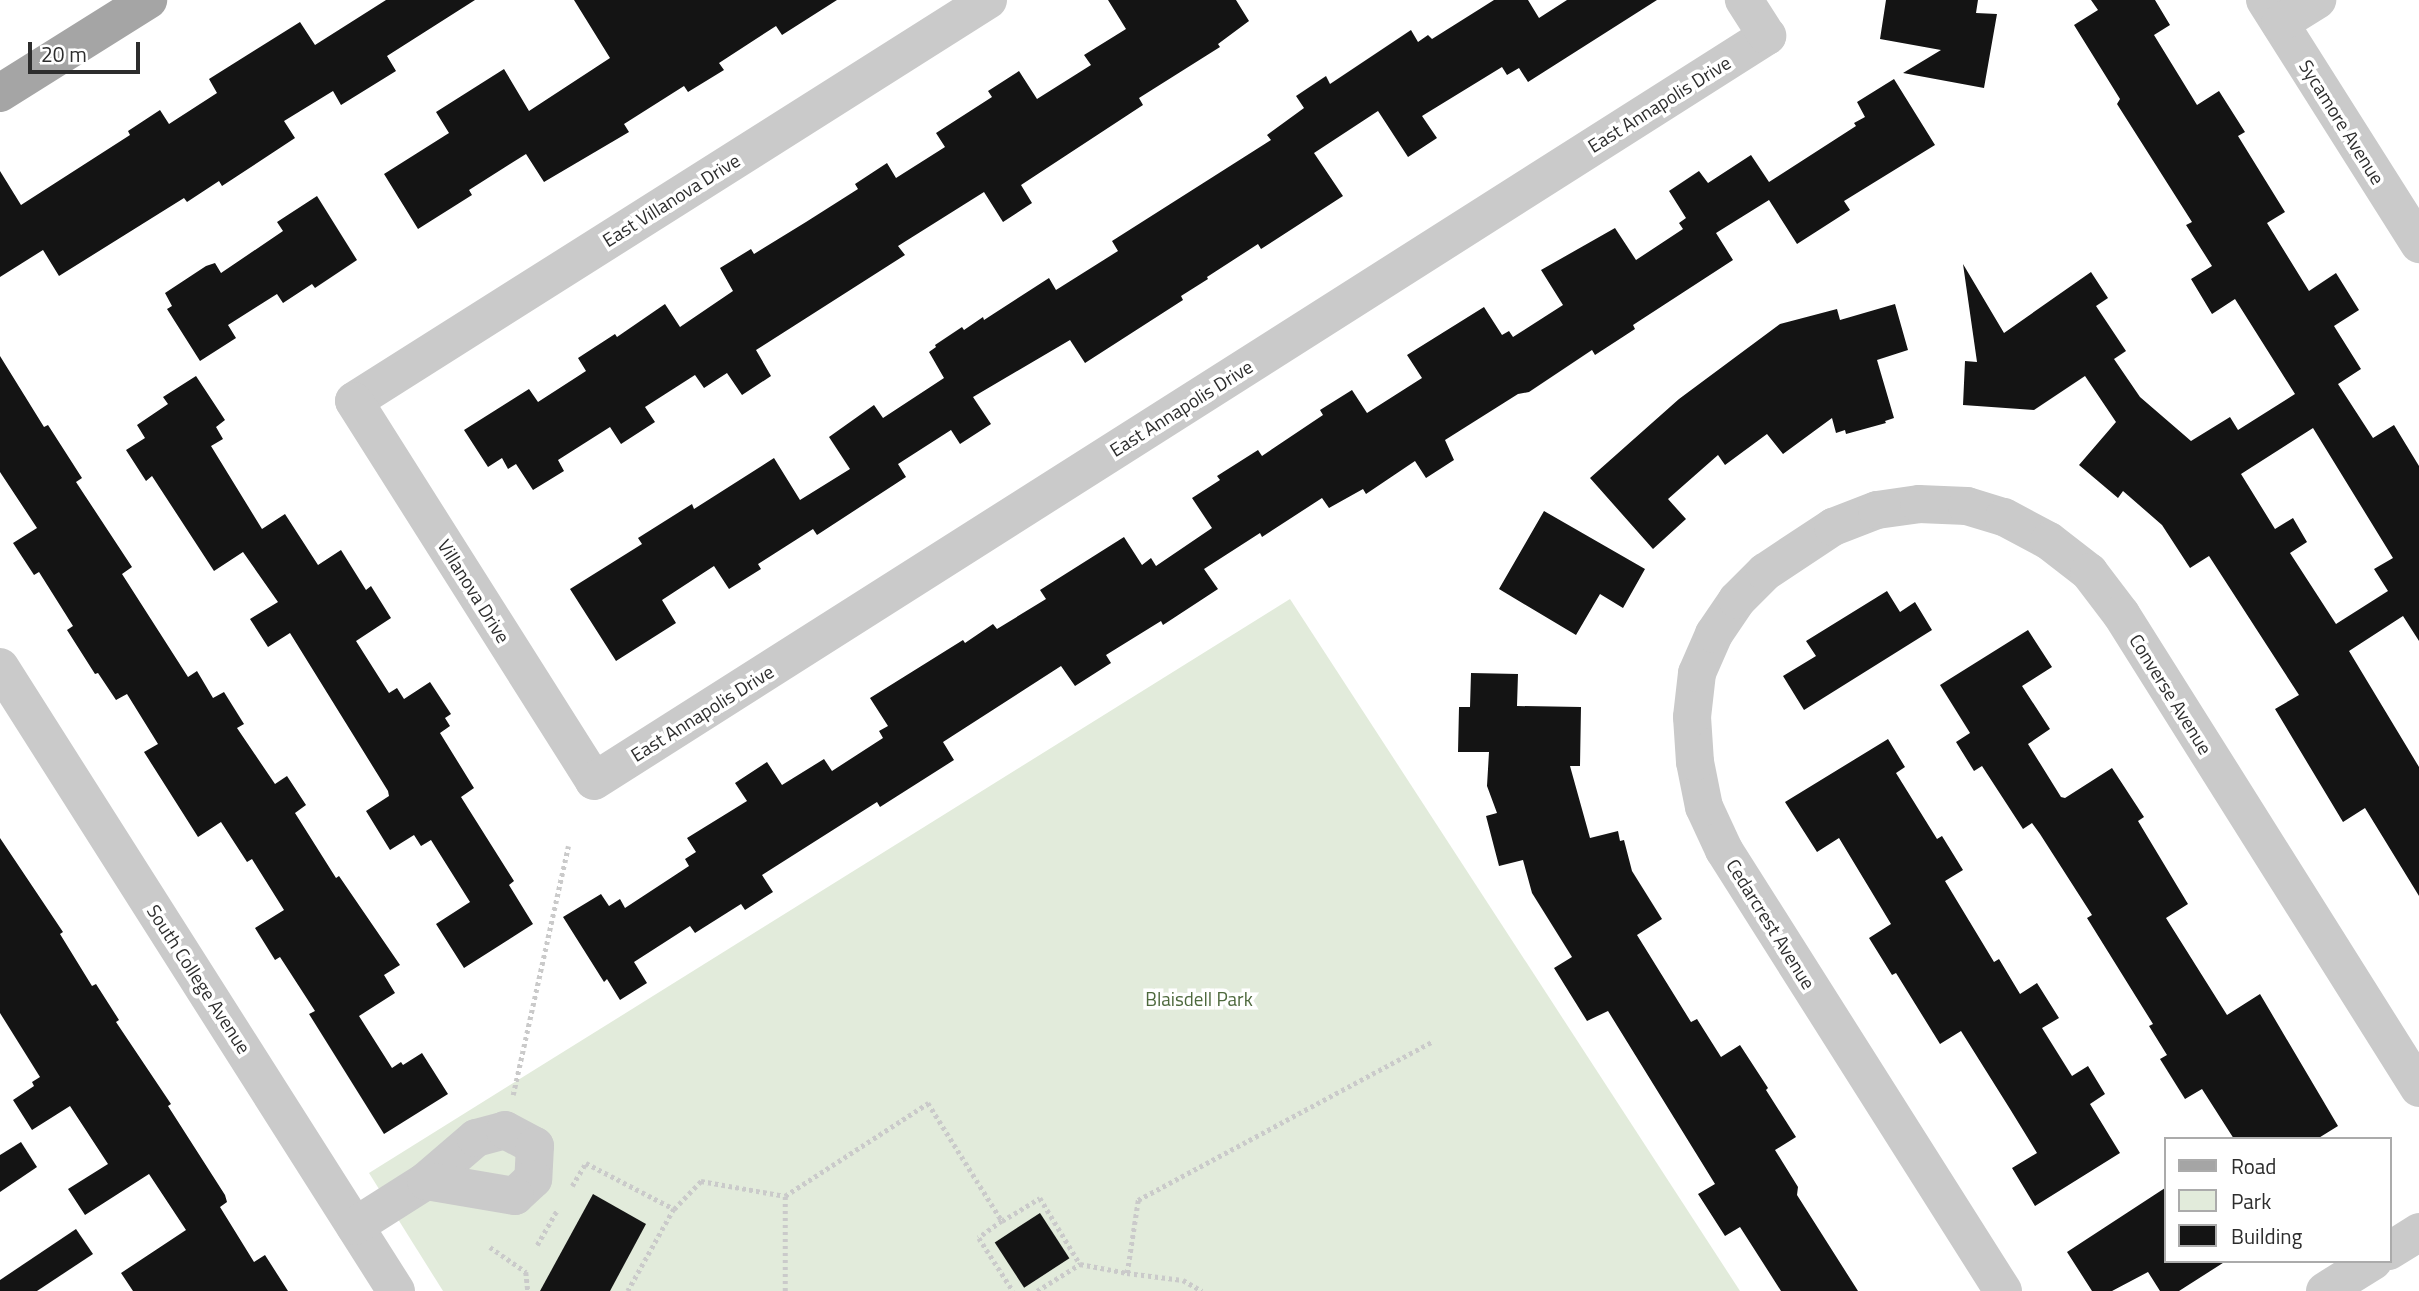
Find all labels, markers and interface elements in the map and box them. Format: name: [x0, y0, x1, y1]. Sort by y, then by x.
scale bar: [32, 28, 144, 72]
text: 20 m: [41, 38, 87, 70]
street label: East Annapolis Drive: [1583, 51, 1735, 157]
street label: Sycamore Avenue: [2295, 56, 2389, 188]
street label: East Villanova Drive: [598, 149, 744, 251]
street label: East Annapolis Drive: [1105, 355, 1257, 461]
street label: Villanova Drive: [433, 535, 515, 647]
street label: Converse Avenue: [2125, 630, 2217, 758]
street label: East Annapolis Drive: [626, 660, 778, 766]
street label: Cedarcrest Avenue: [1722, 855, 1820, 993]
street label: South College Avenue: [142, 900, 256, 1058]
park label: Blaisdell Park: [1145, 988, 1253, 1010]
legend: [2164, 1137, 2391, 1263]
text: Road: [2231, 1150, 2276, 1182]
text: Park: [2231, 1185, 2271, 1217]
text: Building: [2231, 1220, 2302, 1252]

